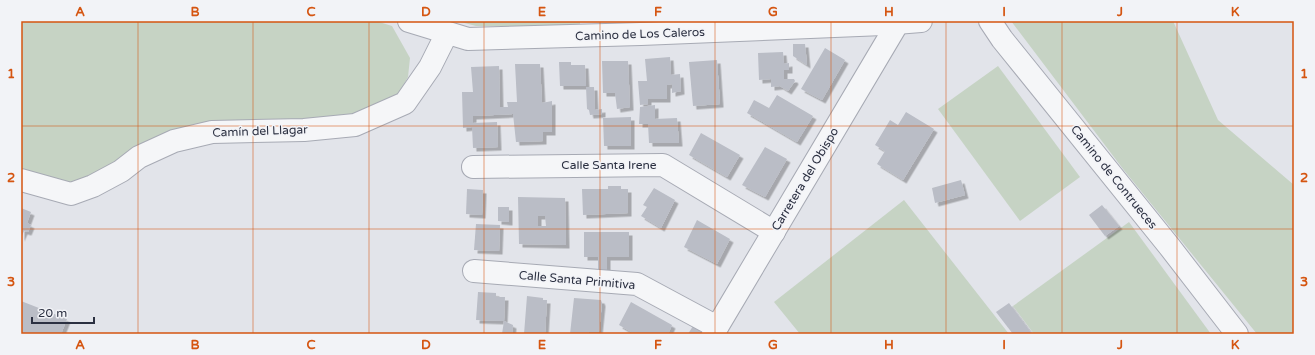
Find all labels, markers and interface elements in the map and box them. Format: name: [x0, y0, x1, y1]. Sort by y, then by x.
text: A: [75, 4, 85, 20]
text: B: [190, 4, 200, 20]
text: C: [306, 4, 316, 20]
text: D: [421, 4, 431, 20]
text: E: [538, 4, 546, 20]
text: F: [654, 4, 662, 20]
text: G: [768, 4, 778, 20]
text: H: [884, 4, 894, 20]
text: I: [1002, 4, 1006, 20]
text: J: [1116, 4, 1123, 20]
text: K: [1231, 4, 1240, 20]
street label: Camino de Los Caleros: [575, 25, 705, 43]
text: 1: [7, 66, 15, 82]
text: 1: [1300, 66, 1308, 82]
street label: Camín del Llagar: [212, 122, 308, 140]
street label: Camino de Contrueces: [1068, 122, 1160, 232]
street label: Carretera del Obispo: [769, 125, 841, 233]
street label: Calle Santa Irene: [561, 158, 657, 172]
text: 2: [7, 170, 15, 186]
text: 2: [1300, 170, 1308, 186]
street label: Calle Santa Primitiva: [518, 268, 636, 292]
text: 3: [7, 274, 15, 290]
text: 3: [1300, 274, 1308, 290]
scale bar: [32, 299, 94, 325]
text: 20 m: [38, 306, 67, 320]
text: A: [75, 337, 85, 353]
text: B: [190, 337, 200, 353]
text: C: [306, 337, 316, 353]
text: D: [421, 337, 431, 353]
text: E: [538, 337, 546, 353]
text: F: [654, 337, 662, 353]
text: G: [768, 337, 778, 353]
text: H: [884, 337, 894, 353]
text: I: [1002, 337, 1006, 353]
text: J: [1116, 337, 1123, 353]
text: K: [1231, 337, 1240, 353]

